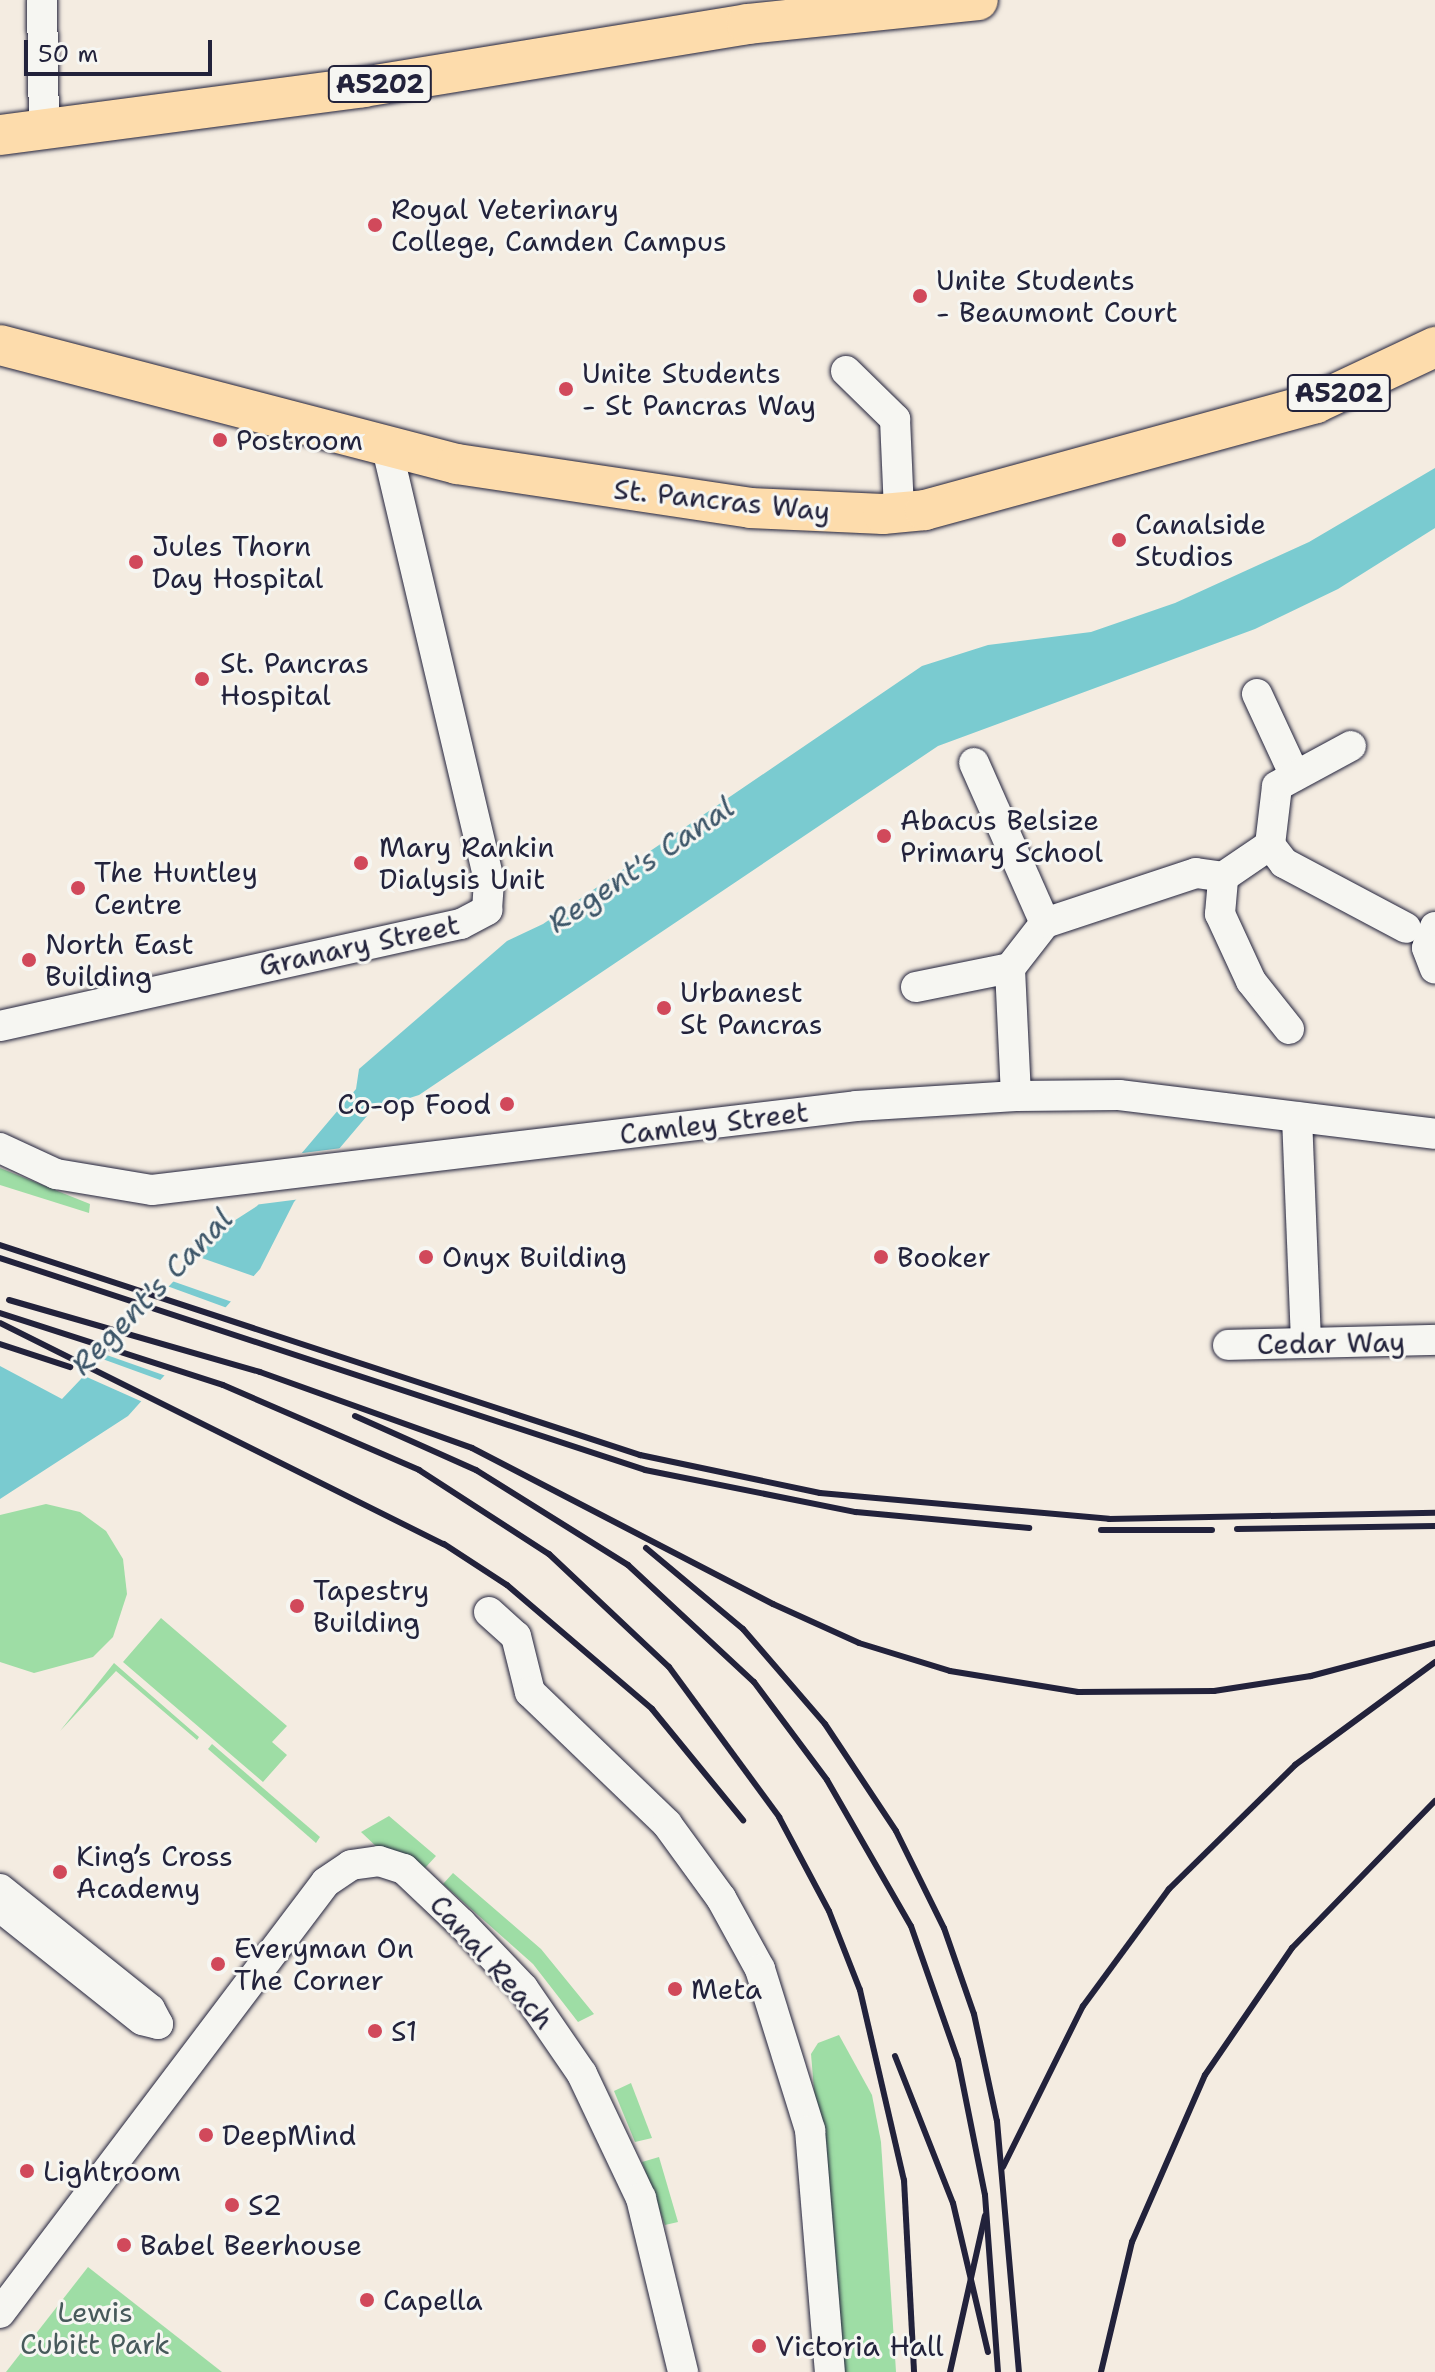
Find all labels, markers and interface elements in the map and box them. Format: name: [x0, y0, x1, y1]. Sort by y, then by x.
scale bar: [28, 24, 216, 74]
text: 50 m: [38, 38, 98, 70]
road number: A5202: [326, 62, 434, 106]
place label: Royal Veterinary College, Camden Campus: [391, 192, 727, 258]
marker: Royal Veterinary College, Camden Campus: [366, 216, 384, 234]
place label: Unite Students - Beaumont Court: [936, 263, 1178, 329]
marker: Unite Students - Beaumont Court: [911, 287, 929, 305]
place label: Unite Students - St Pancras Way: [582, 356, 816, 422]
road number: A5202: [1285, 371, 1393, 415]
marker: Unite Students - St Pancras Way: [557, 380, 575, 398]
place label: Postroom: [236, 423, 363, 457]
marker: Postroom: [211, 431, 229, 449]
street label: St. Pancras Way: [612, 472, 832, 528]
place label: Canalside Studios: [1135, 507, 1266, 573]
place label: Jules Thorn Day Hospital: [152, 529, 323, 595]
marker: Canalside Studios: [1110, 531, 1128, 549]
marker: Jules Thorn Day Hospital: [127, 553, 145, 571]
place label: St. Pancras Hospital: [220, 646, 369, 712]
marker: St. Pancras Hospital: [191, 668, 213, 690]
water label: Regent's Canal: [541, 789, 741, 941]
place label: Abacus Belsize Primary School: [900, 803, 1103, 869]
marker: Abacus Belsize Primary School: [875, 827, 893, 845]
place label: Mary Rankin Dialysis Unit: [379, 830, 554, 896]
marker: Mary Rankin Dialysis Unit: [350, 852, 372, 874]
place label: The Huntley Centre: [94, 855, 258, 921]
marker: The Huntley Centre: [69, 879, 87, 897]
street label: Granary Street: [256, 907, 462, 983]
place label: North East Building: [45, 927, 194, 993]
marker: North East Building: [20, 951, 38, 969]
place label: Urbanest St Pancras: [680, 975, 823, 1041]
marker: Urbanest St Pancras: [655, 999, 673, 1017]
place label: Co-op Food: [337, 1087, 491, 1121]
marker: Co-op Food: [498, 1095, 516, 1113]
street label: Camley Street: [618, 1095, 810, 1151]
water label: Regent's Canal: [64, 1201, 240, 1383]
place label: Onyx Building: [442, 1240, 627, 1274]
place label: Booker: [897, 1240, 991, 1274]
marker: Onyx Building: [417, 1248, 435, 1266]
marker: Booker: [872, 1248, 890, 1266]
street label: Cedar Way: [1256, 1325, 1406, 1361]
place label: Tapestry Building: [313, 1573, 429, 1639]
marker: Tapestry Building: [288, 1597, 306, 1615]
place label: King’s Cross Academy: [76, 1839, 233, 1905]
marker: King’s Cross Academy: [51, 1863, 69, 1881]
street label: Canal Reach: [423, 1888, 561, 2036]
place label: Everyman On The Corner: [234, 1931, 414, 1997]
marker: Everyman On The Corner: [209, 1955, 227, 1973]
place label: Meta: [691, 1972, 762, 2006]
marker: Meta: [666, 1980, 684, 1998]
place label: S1: [391, 2014, 417, 2048]
marker: S1: [366, 2022, 384, 2040]
place label: DeepMind: [222, 2118, 356, 2152]
marker: DeepMind: [197, 2126, 215, 2144]
place label: Lightroom: [43, 2154, 181, 2188]
marker: Lightroom: [18, 2162, 36, 2180]
place label: S2: [248, 2188, 282, 2222]
marker: S2: [223, 2196, 241, 2214]
place label: Babel Beerhouse: [140, 2228, 362, 2262]
marker: Babel Beerhouse: [115, 2236, 133, 2254]
place label: Capella: [383, 2283, 483, 2317]
marker: Capella: [358, 2291, 376, 2309]
park label: Lewis Cubitt Park: [20, 2295, 170, 2361]
place label: Victoria Hall: [775, 2329, 944, 2363]
marker: Victoria Hall: [750, 2337, 768, 2355]

